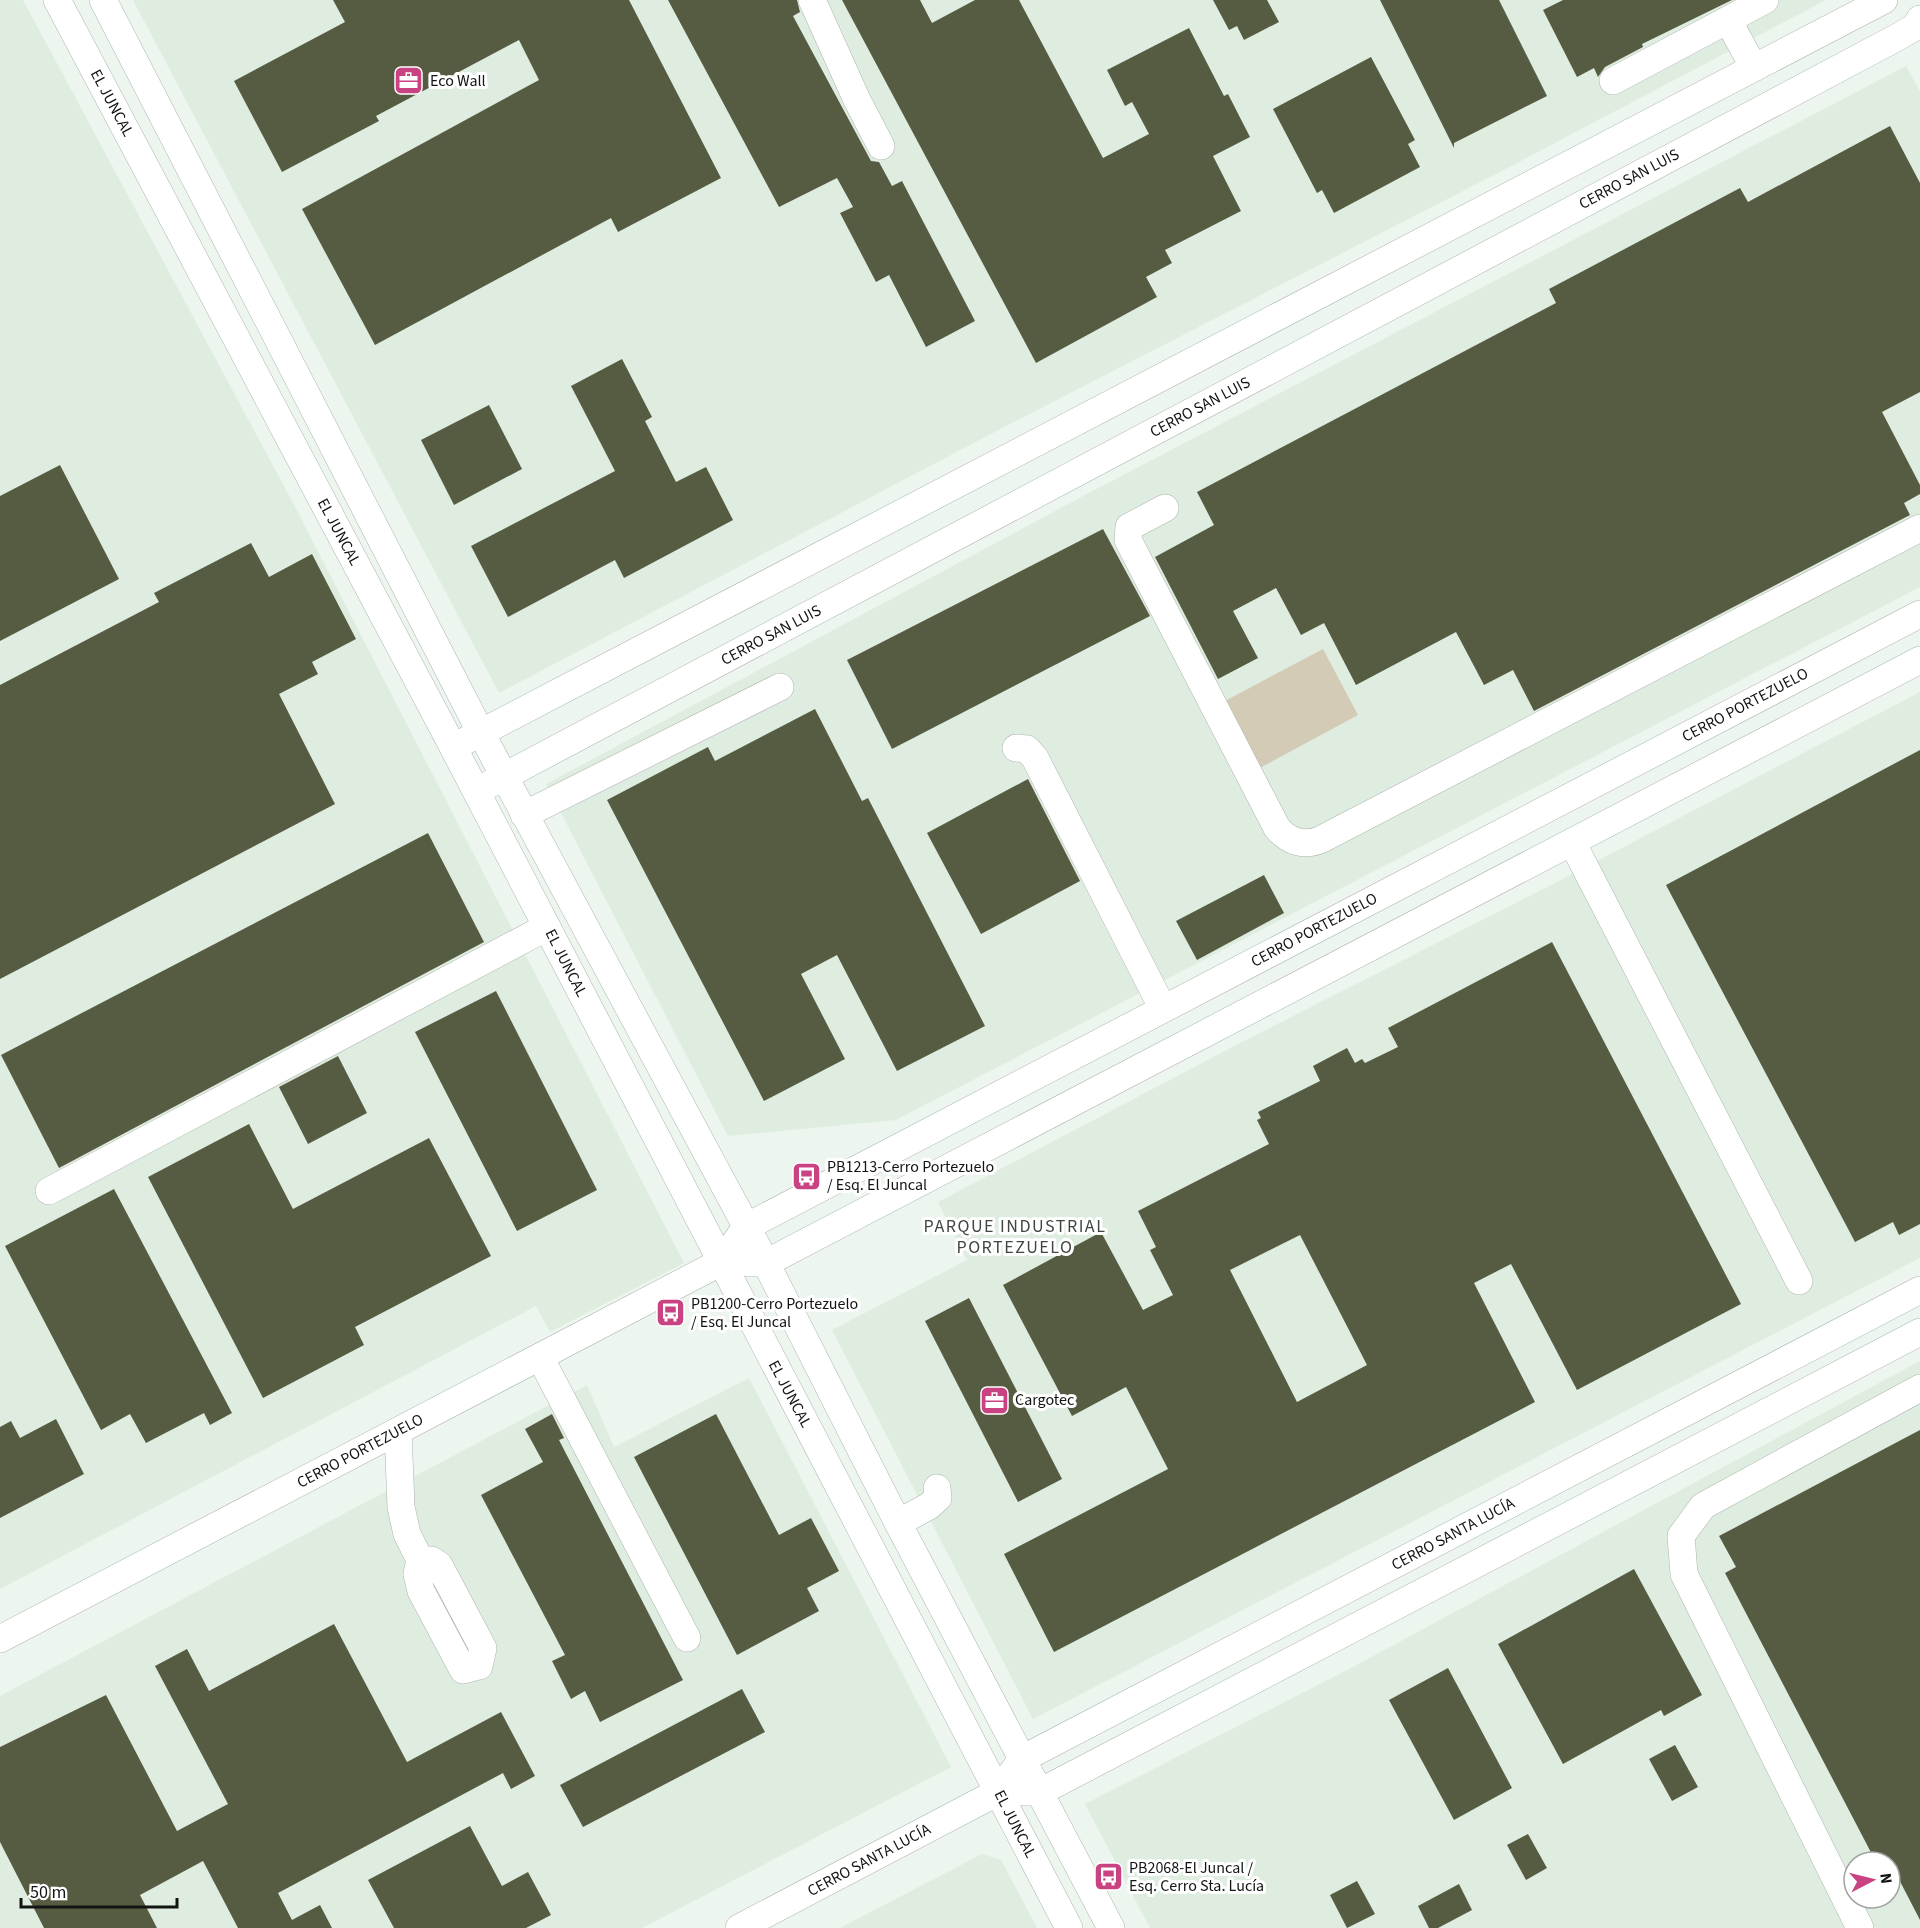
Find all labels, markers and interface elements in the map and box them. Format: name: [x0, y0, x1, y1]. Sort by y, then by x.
street label: EL JUNCAL: [85, 65, 139, 141]
office icon: Eco Wall: [393, 65, 425, 97]
place label: Eco Wall: [430, 70, 486, 92]
street label: CERRO SAN LUIS: [1575, 143, 1683, 215]
street label: CERRO SAN LUIS: [1146, 371, 1254, 443]
street label: EL JUNCAL: [312, 494, 366, 570]
street label: CERRO SAN LUIS: [717, 599, 825, 671]
street label: CERRO PORTEZUELO: [1678, 662, 1812, 748]
street label: CERRO PORTEZUELO: [1247, 887, 1381, 973]
street label: EL JUNCAL: [540, 925, 593, 1001]
place label: PB1213-Cerro Portezuelo / Esq. El Juncal: [827, 1156, 994, 1196]
bus stop icon: PB1213-Cerro Portezuelo / Esq. El Juncal: [790, 1160, 822, 1192]
district label: PARQUE INDUSTRIAL PORTEZUELO: [924, 1214, 1106, 1260]
place label: PB1200-Cerro Portezuelo / Esq. El Juncal: [691, 1293, 858, 1333]
bus stop icon: PB1200-Cerro Portezuelo / Esq. El Juncal: [654, 1297, 686, 1329]
street label: EL JUNCAL: [763, 1356, 817, 1432]
office icon: Cargotec: [978, 1384, 1010, 1416]
place label: Cargotec: [1015, 1389, 1074, 1411]
street label: CERRO PORTEZUELO: [293, 1408, 427, 1494]
street label: CERRO SANTA LUCÍA: [1387, 1492, 1519, 1576]
street label: EL JUNCAL: [989, 1786, 1042, 1862]
street label: CERRO SANTA LUCÍA: [803, 1818, 935, 1902]
north arrow: [1842, 1850, 1902, 1910]
place label: PB2068-El Juncal / Esq. Cerro Sta. Lucía: [1129, 1857, 1264, 1897]
bus stop icon: PB2068-El Juncal / Esq. Cerro Sta. Lucía: [1092, 1861, 1124, 1893]
scale bar: [21, 1871, 177, 1909]
text: N: [1874, 1872, 1897, 1885]
text: 50 m: [30, 1880, 66, 1905]

